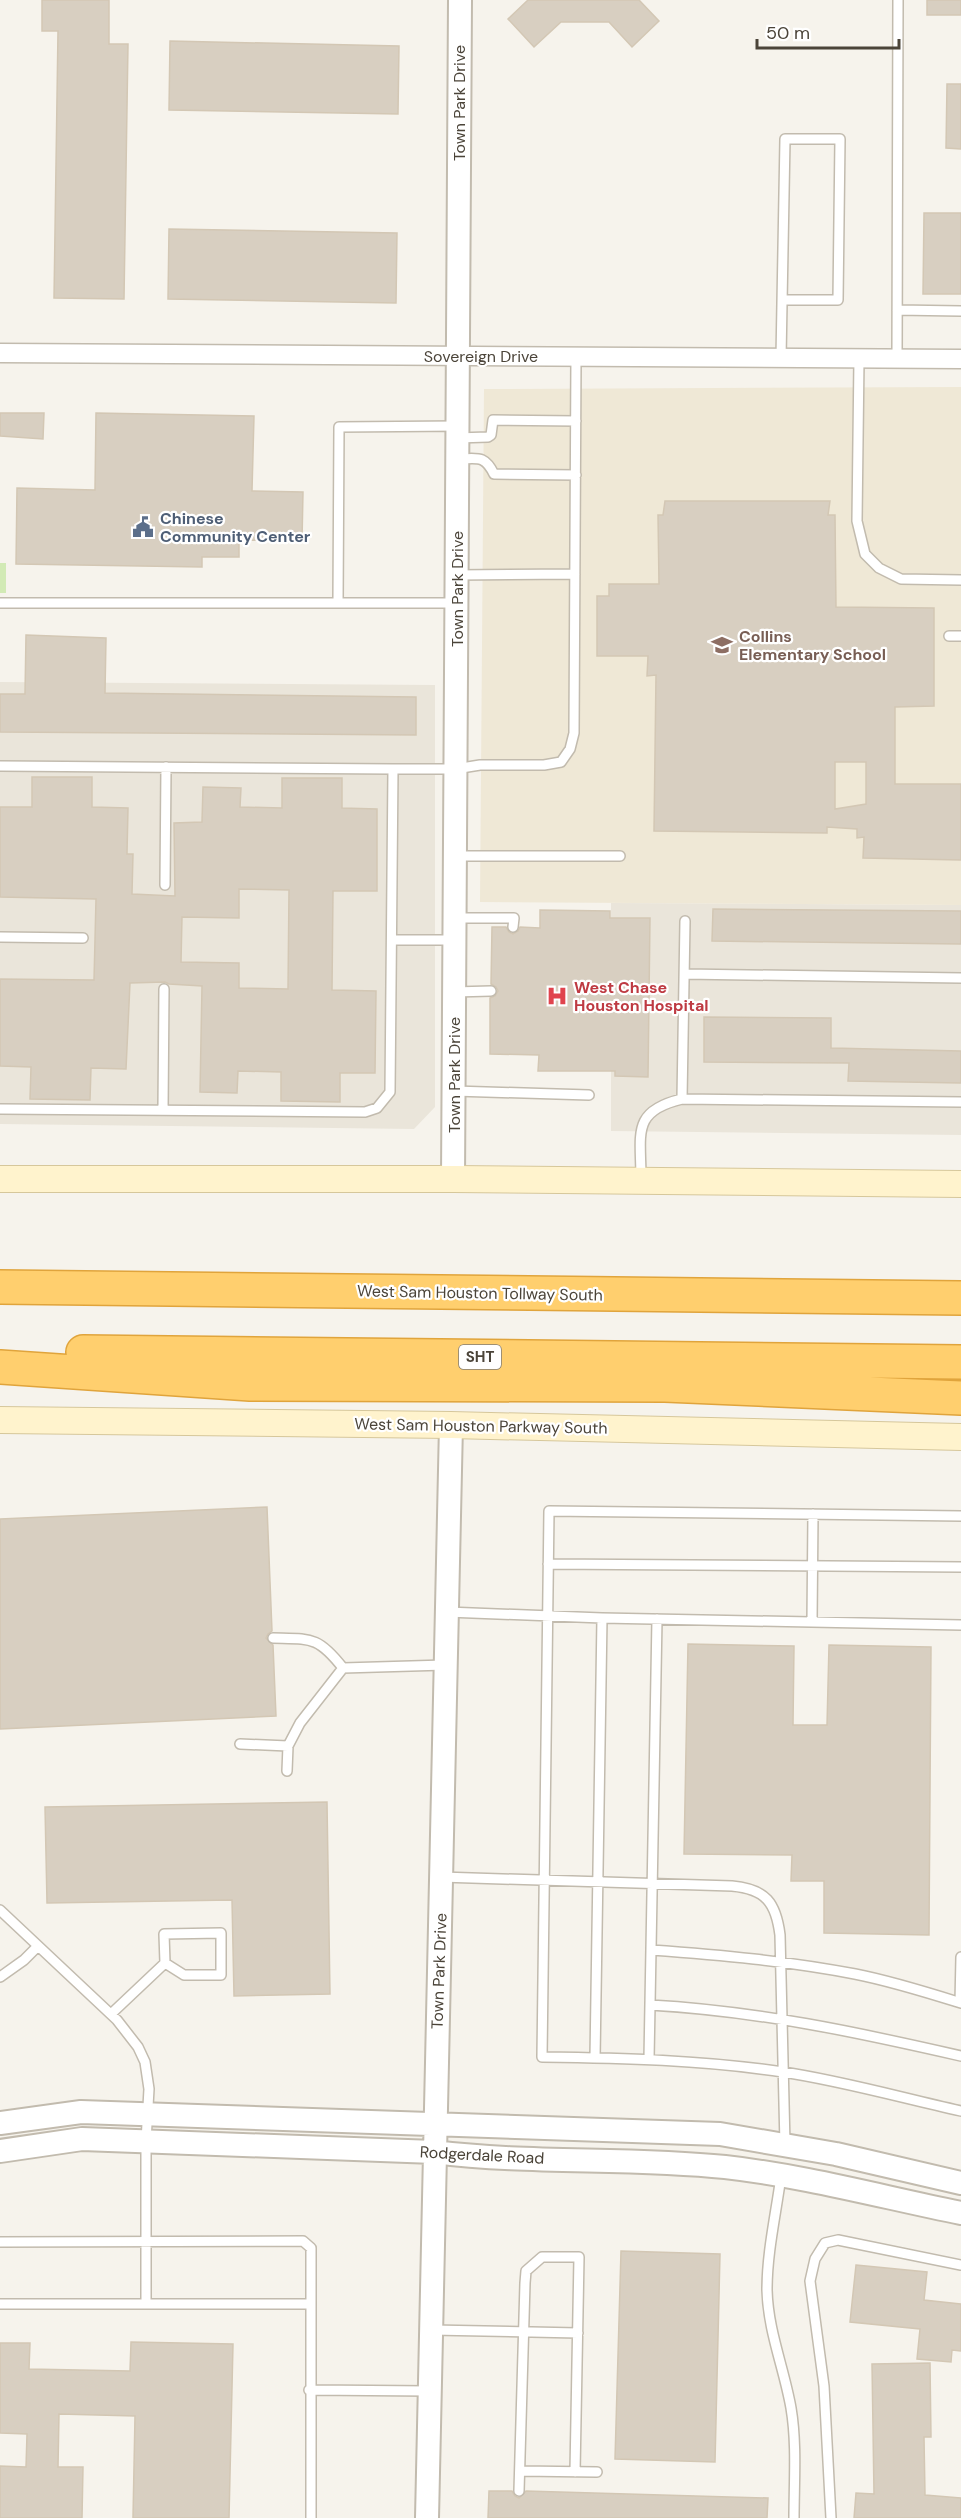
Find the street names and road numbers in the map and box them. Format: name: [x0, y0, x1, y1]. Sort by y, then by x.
street label: Town Park Drive: [449, 45, 470, 161]
street label: Sovereign Drive: [424, 346, 538, 367]
street label: Town Park Drive: [447, 531, 468, 647]
street label: Town Park Drive: [444, 1017, 465, 1133]
street label: West Sam Houston Tollway South: [357, 1280, 603, 1306]
road number: SHT: [459, 1345, 501, 1369]
street label: West Sam Houston Parkway South: [354, 1413, 608, 1439]
street label: Town Park Drive: [426, 1913, 452, 2029]
street label: Rodgerdale Road: [419, 2141, 545, 2169]

